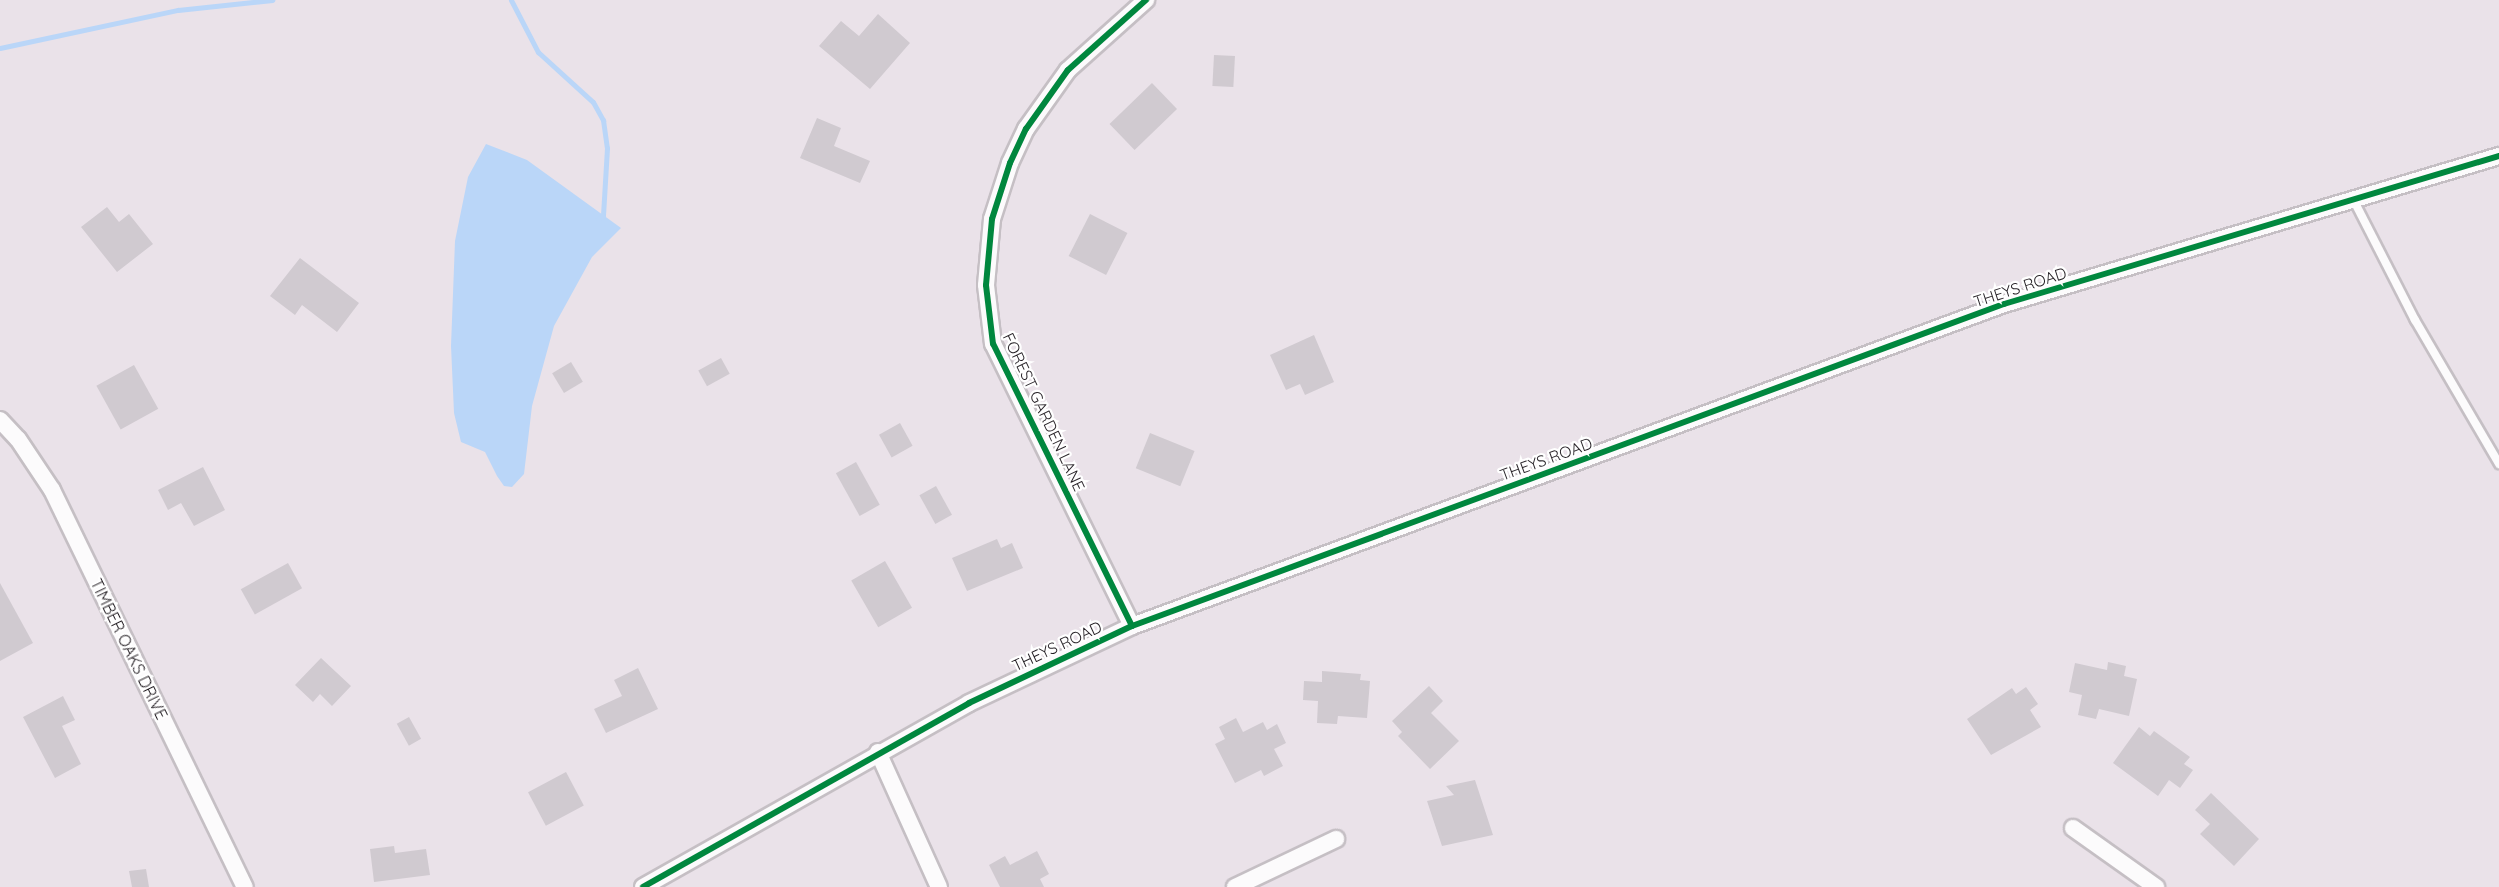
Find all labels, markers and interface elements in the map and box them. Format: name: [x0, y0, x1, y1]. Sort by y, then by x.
street label: THEYS ROAD: [1971, 263, 2069, 311]
street label: FOREST GARDEN LANE: [999, 330, 1089, 494]
street label: THEYS ROAD: [1497, 433, 1595, 485]
street label: TIMBER OAKS DRIVE: [87, 576, 171, 722]
street label: THEYS ROAD: [1009, 617, 1105, 675]

